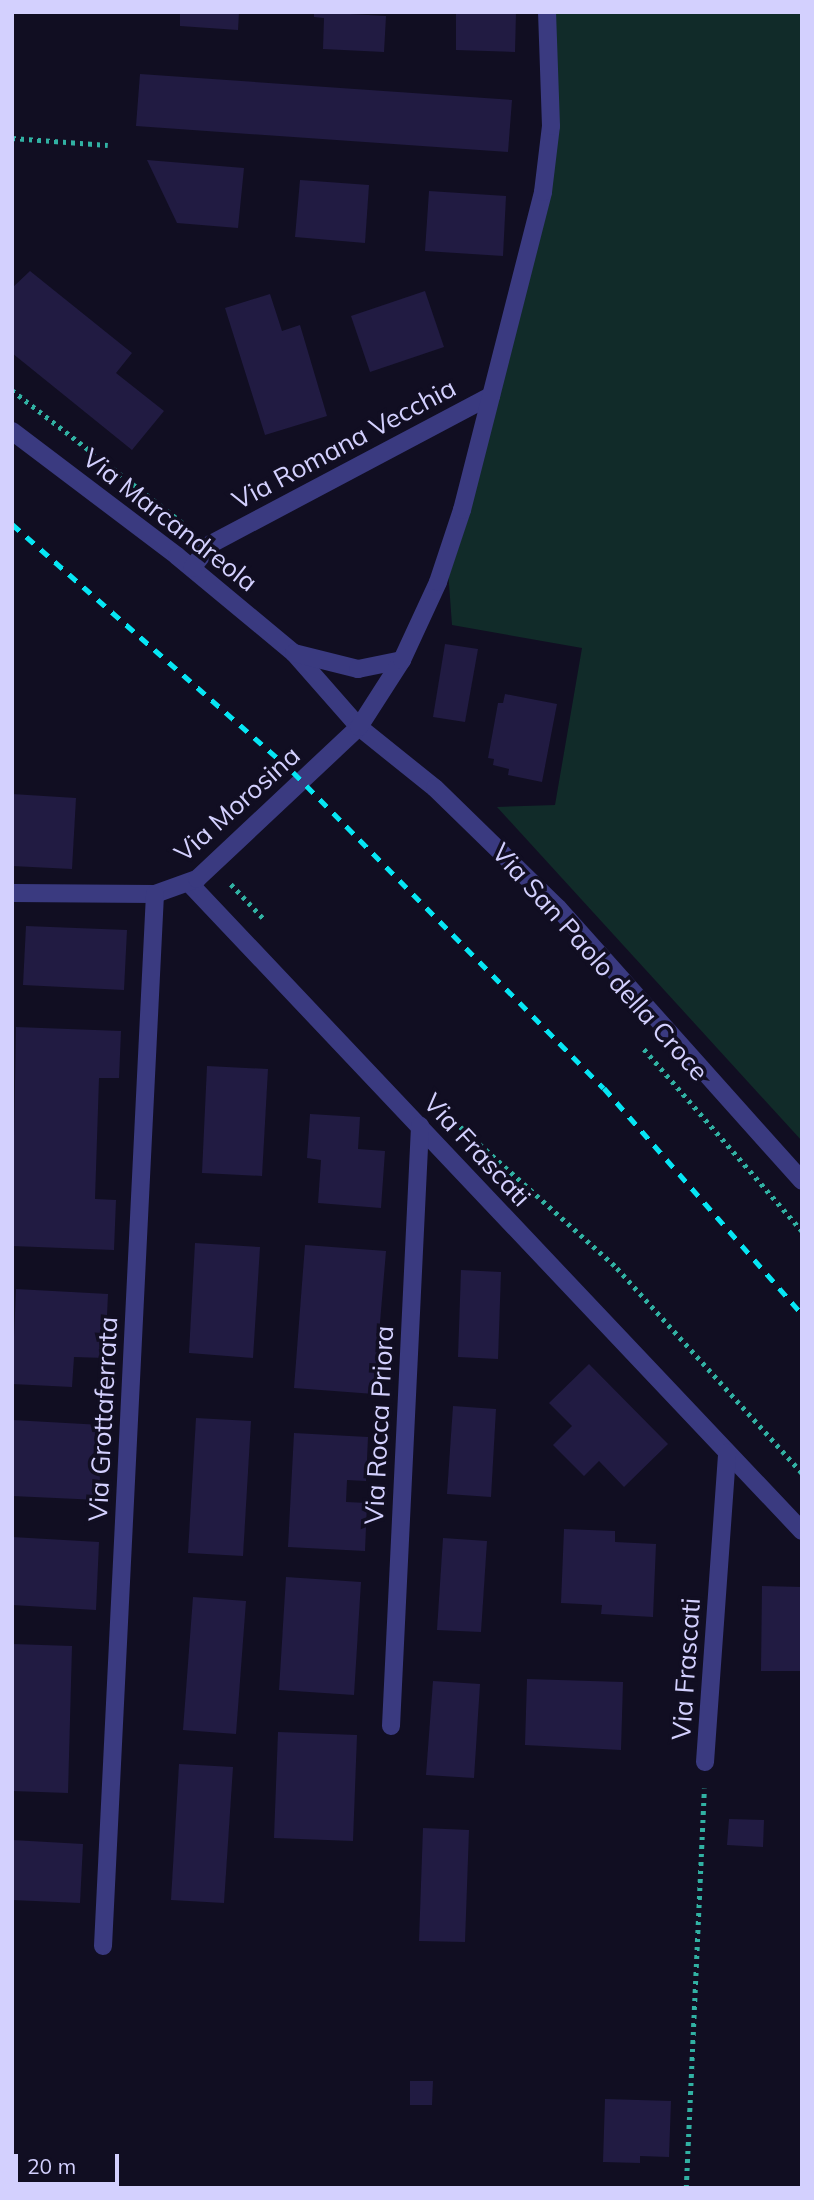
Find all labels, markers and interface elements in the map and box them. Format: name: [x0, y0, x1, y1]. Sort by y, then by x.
street label: Via Romana Vecchia: [227, 372, 461, 516]
street label: Via Marcandreola: [76, 442, 264, 598]
street label: Via Morosina: [168, 740, 306, 868]
street label: Via San Paolo della Croce: [485, 837, 715, 1087]
street label: Via Frascati: [417, 1087, 537, 1213]
street label: Via Grottaferrata: [82, 1316, 124, 1522]
street label: Via Rocca Priora: [358, 1325, 400, 1525]
street label: Via Frascati: [665, 1597, 707, 1741]
scale bar: [18, 2140, 122, 2184]
text: 20 m: [27, 2153, 76, 2179]

